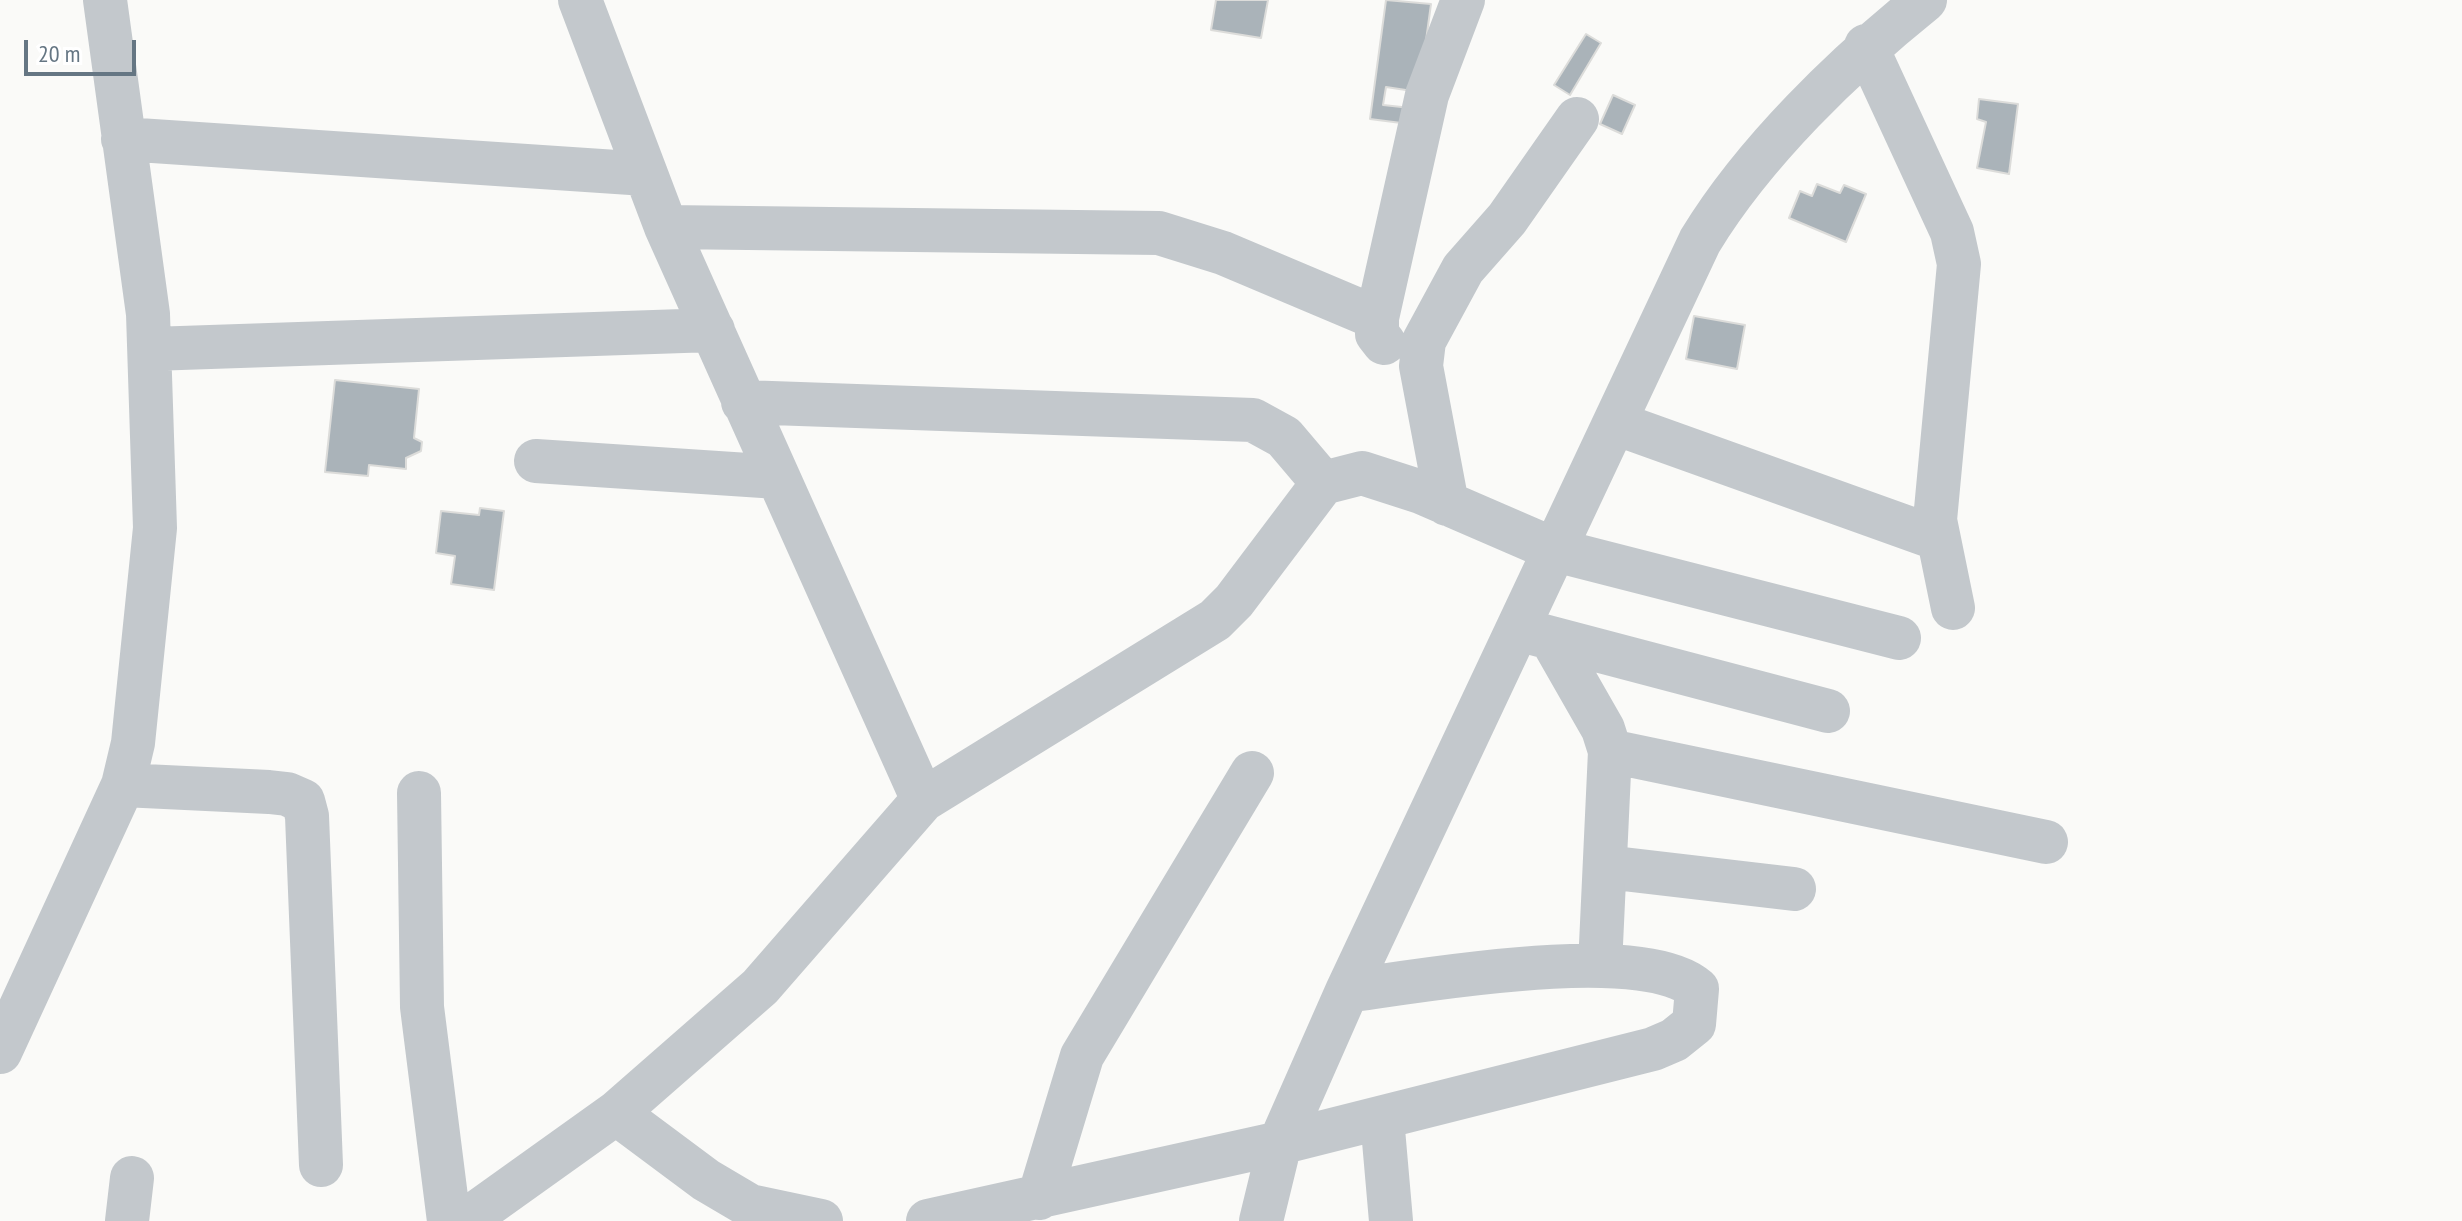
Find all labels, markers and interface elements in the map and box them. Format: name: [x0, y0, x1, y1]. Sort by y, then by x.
scale bar: [28, 24, 140, 74]
text: 20 m: [38, 38, 80, 69]

